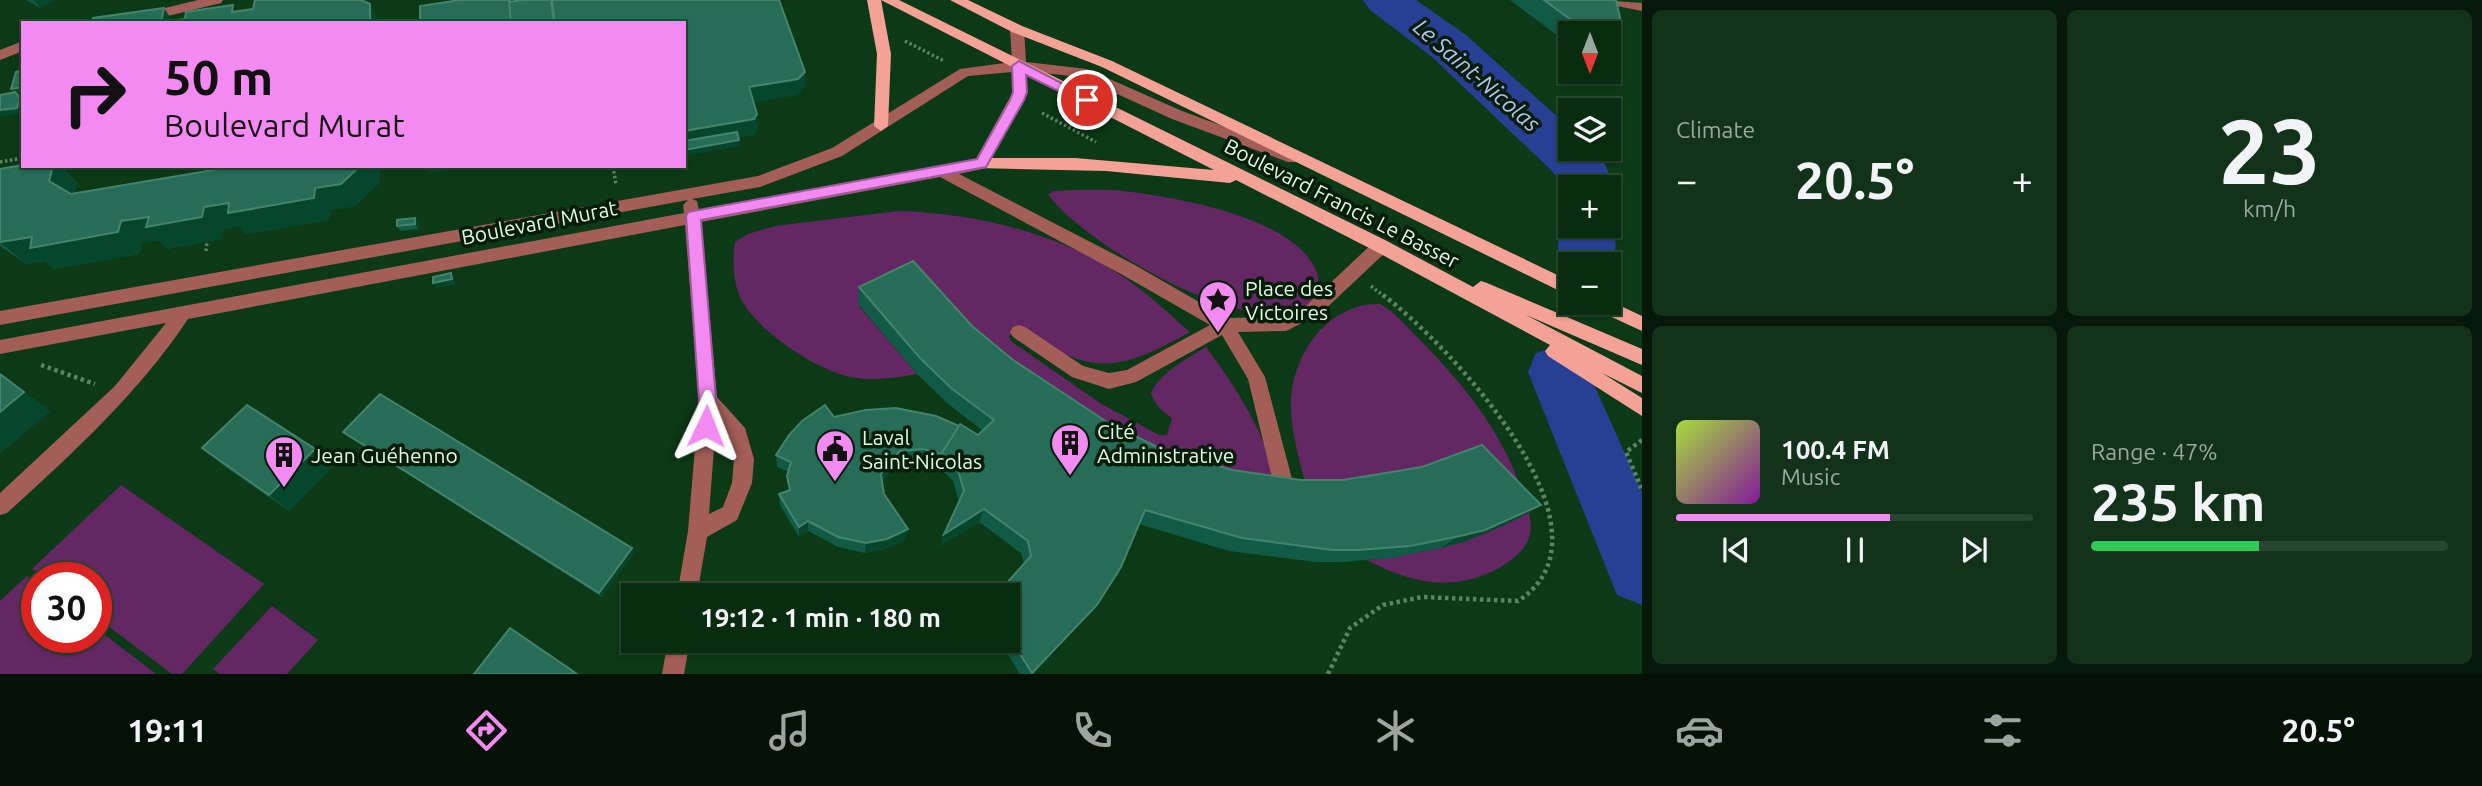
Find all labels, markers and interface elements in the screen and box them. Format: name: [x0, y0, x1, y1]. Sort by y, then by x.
water label: Le Saint-Nicolas: [1409, 14, 1545, 137]
north arrow: [1558, 21, 1620, 84]
map controls: [1558, 21, 1621, 315]
icon: right: [49, 49, 140, 140]
text: 50 m: [164, 49, 273, 104]
pin: [1057, 70, 1117, 130]
icon: arrive: [1068, 81, 1106, 119]
button: layers: [1558, 98, 1621, 161]
text: 23: [2218, 99, 2321, 201]
text: Boulevard Murat: [164, 107, 405, 143]
text: Climate: [1676, 117, 1755, 142]
street label: Boulevard Francis Le Basser: [1221, 133, 1463, 273]
text: 20.5°: [1795, 151, 1914, 209]
text: −: [1676, 159, 1697, 201]
text: +: [2012, 159, 2033, 201]
button: +: [1558, 175, 1621, 238]
street label: Boulevard Murat: [459, 195, 619, 249]
text: km/h: [2243, 196, 2296, 221]
button: −: [1558, 252, 1621, 315]
place label: Place des Victoires: [1245, 276, 1333, 324]
place icon: Place des Victoires: [1197, 279, 1239, 334]
position arrow: [669, 389, 743, 463]
place label: Cité Administrative: [1097, 419, 1234, 467]
building icon: Cité Administrative: [1049, 422, 1091, 477]
place label: Laval Saint-Nicolas: [862, 425, 982, 473]
public building icon: Laval Saint-Nicolas: [814, 428, 856, 483]
building icon: Jean Guéhenno: [263, 434, 305, 489]
text: 100.4 FM: [1781, 435, 1890, 464]
text: Range · 47%: [2091, 439, 2218, 464]
place label: Jean Guéhenno: [311, 443, 458, 467]
text: Music: [1781, 464, 1840, 489]
text: 235 km: [2091, 473, 2265, 531]
icon: previous: [1717, 531, 1755, 569]
icon: pause: [1836, 531, 1874, 569]
icon: next: [1955, 531, 1993, 569]
speed limit sign: 30: [21, 562, 112, 653]
text: 19:12 · 1 min · 180 m: [700, 603, 941, 632]
icon: directions: [462, 706, 511, 755]
icon: music: [765, 706, 814, 755]
icon: phone: [1068, 706, 1117, 755]
icon: climate: [1371, 706, 1420, 755]
icon: car: [1675, 706, 1724, 755]
icon: filters: [1978, 706, 2027, 755]
text: 19:11: [127, 712, 207, 748]
text: 20.5°: [2281, 712, 2355, 748]

